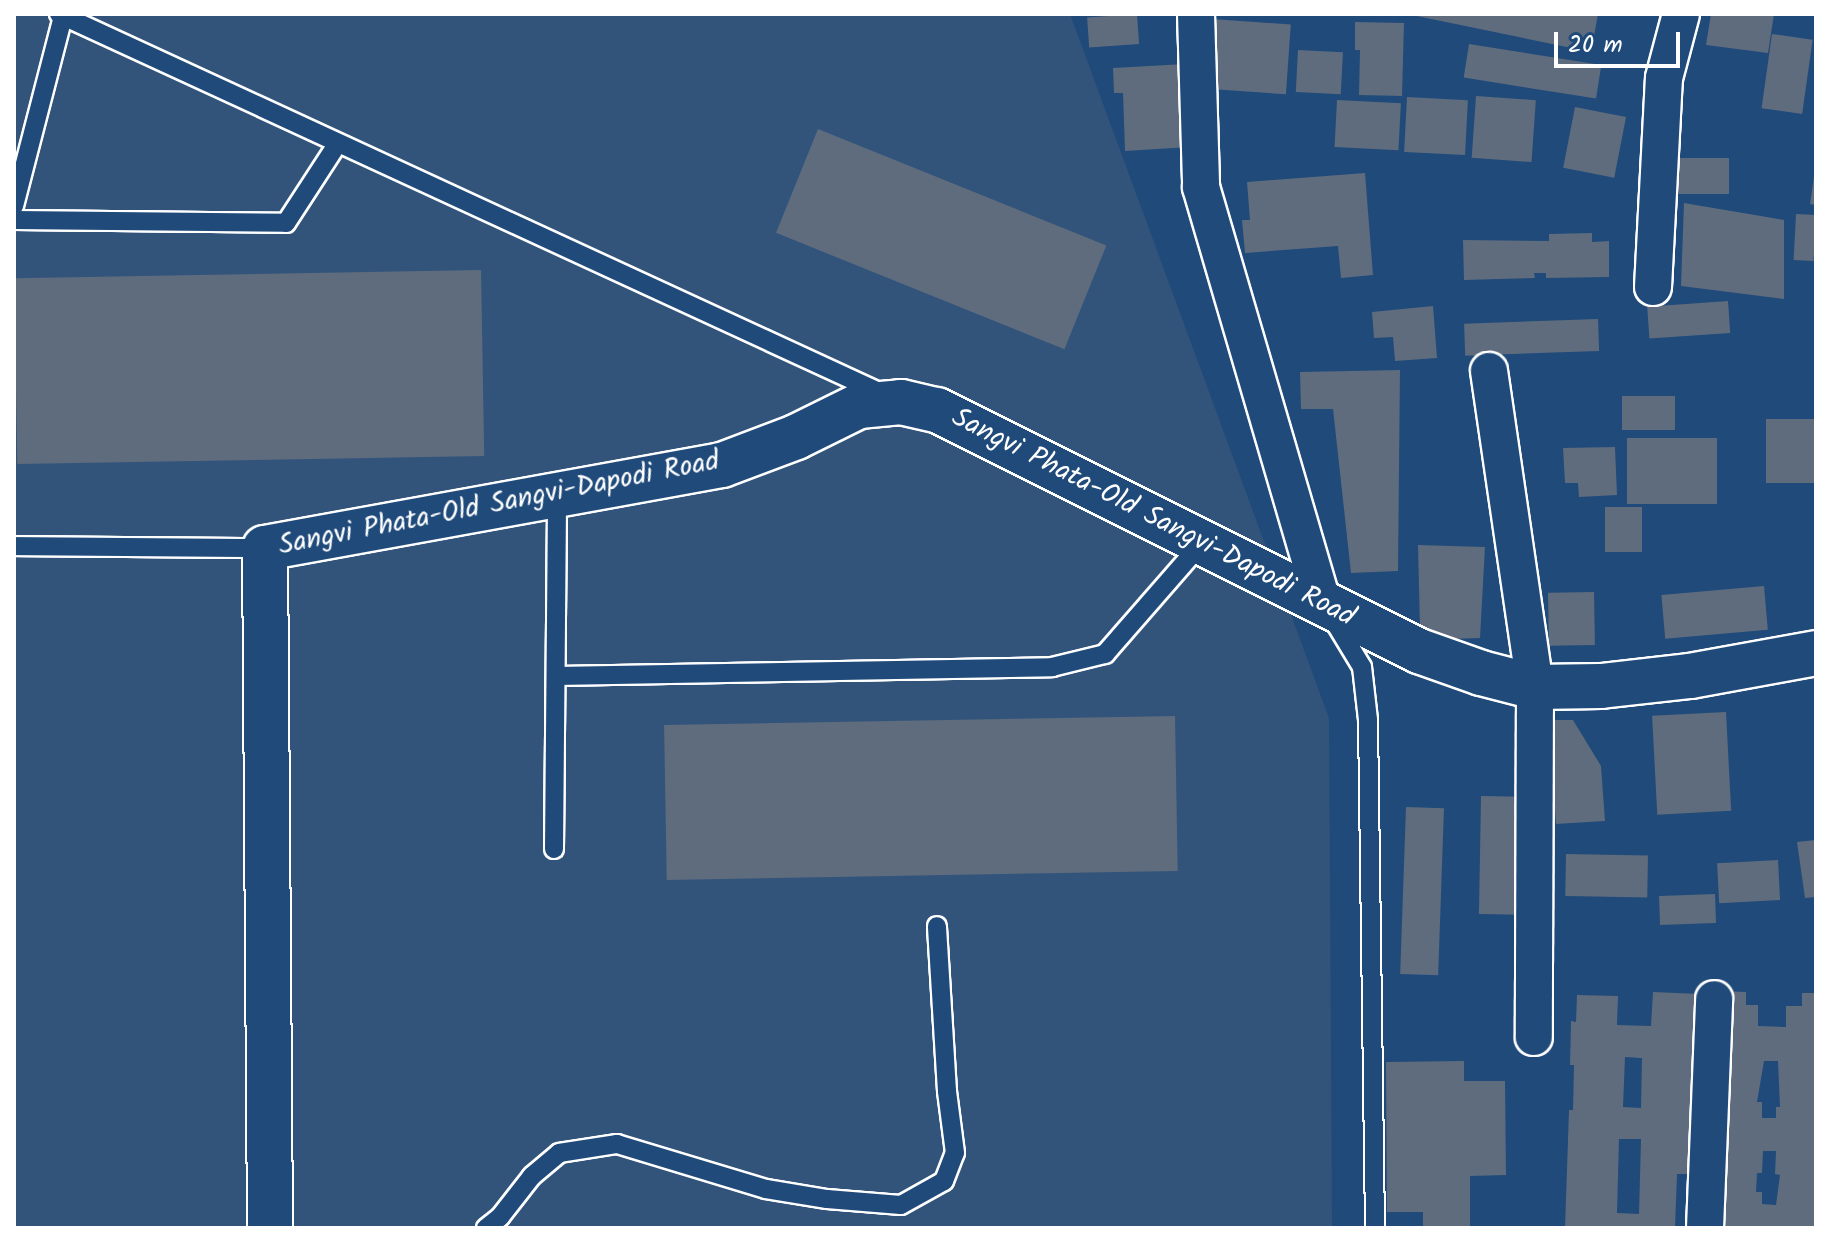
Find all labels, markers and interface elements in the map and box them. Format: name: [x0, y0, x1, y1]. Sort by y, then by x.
scale bar: [1558, 16, 1684, 66]
text: 20 m: [1568, 26, 1623, 65]
street label: Sangvi Phata-Old Sangvi-Dapodi Road: [946, 401, 1360, 635]
street label: Sangvi Phata-Old Sangvi-Dapodi Road: [276, 445, 722, 563]

